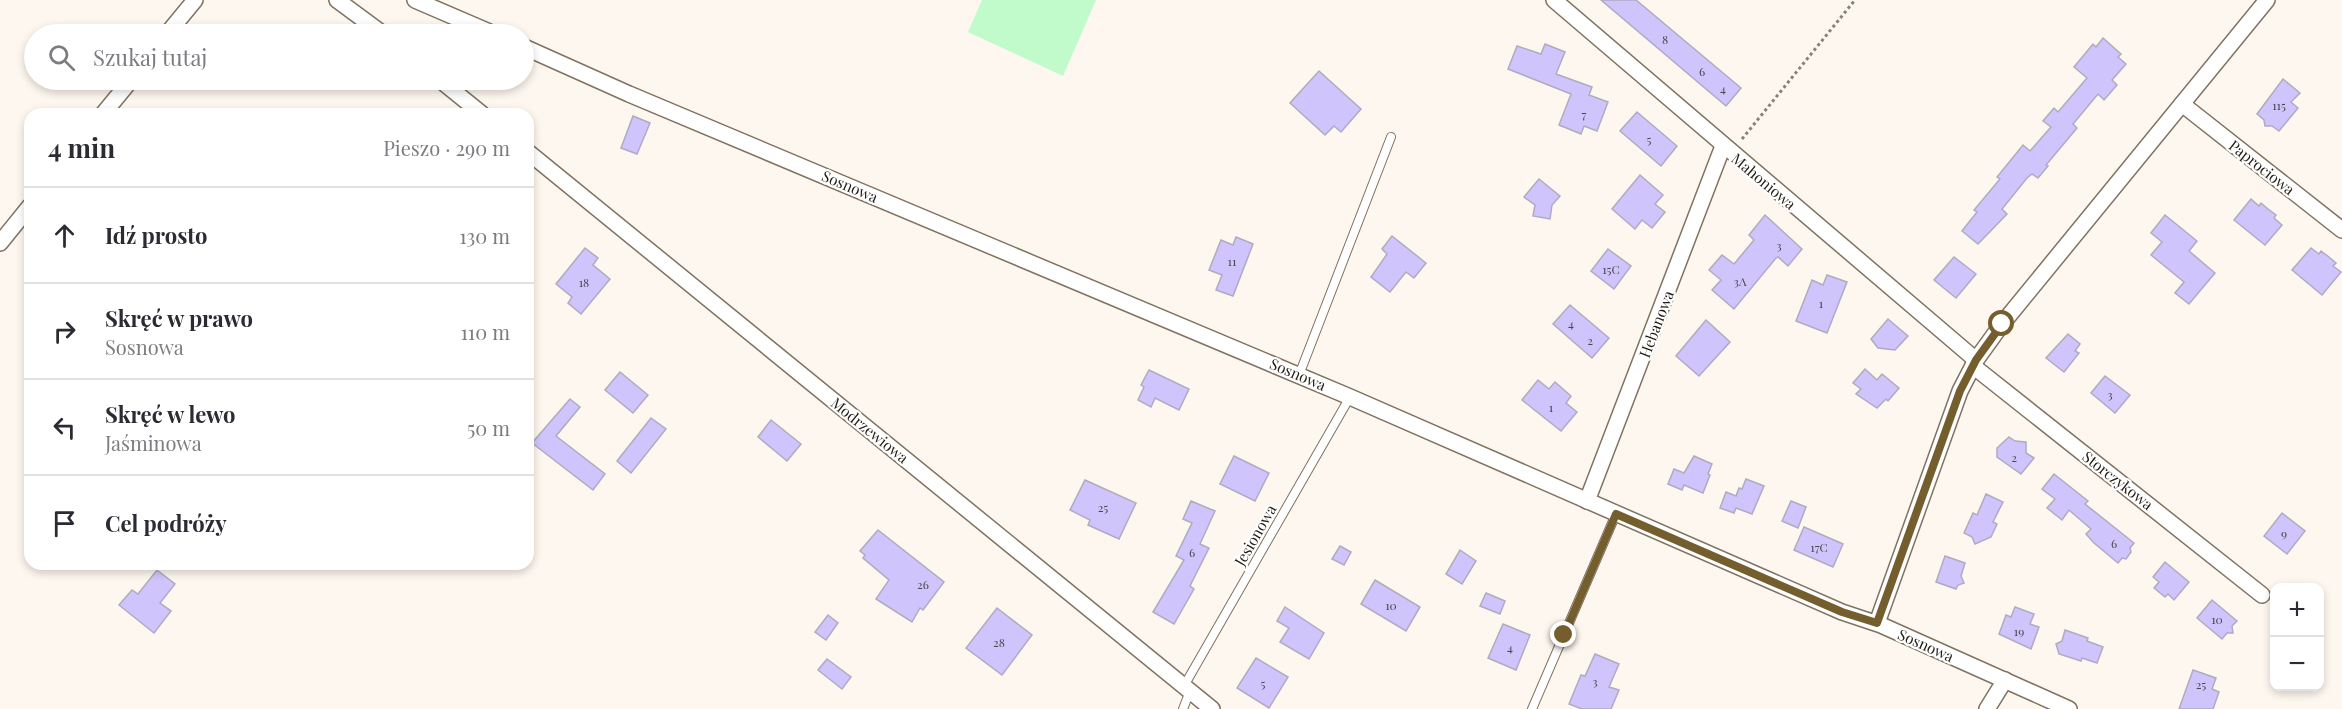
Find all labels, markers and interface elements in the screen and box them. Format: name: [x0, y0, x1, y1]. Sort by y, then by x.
search box: [24, 24, 534, 90]
house number: 8: [1662, 31, 1668, 47]
icon: search: [45, 41, 78, 74]
text: Szukaj tutaj: [93, 42, 207, 72]
house number: 6: [1699, 63, 1705, 79]
house number: 4: [1720, 80, 1726, 96]
house number: 115: [2272, 97, 2286, 113]
house number: 7: [1582, 106, 1587, 122]
text: 4 min: [48, 130, 115, 165]
house number: 5: [1647, 131, 1652, 147]
text: Pieszo · 290 m: [383, 134, 510, 161]
street label: Paprociowa: [2225, 135, 2299, 199]
street label: Mahoniowa: [1728, 148, 1801, 214]
street label: Sosnowa: [819, 165, 882, 207]
icon: ahead: [48, 219, 81, 252]
text: Idź prosto: [105, 220, 207, 250]
text: 130 m: [459, 222, 510, 249]
house number: 3: [1776, 237, 1782, 253]
house number: 11: [1228, 253, 1237, 269]
house number: 15C: [1602, 261, 1620, 277]
house number: 3A: [1734, 273, 1747, 289]
house number: 18: [579, 274, 589, 290]
street label: Hebanowa: [1634, 287, 1678, 361]
house number: 1: [1819, 295, 1824, 311]
text: Skręć w prawo: [105, 303, 253, 333]
route start: [1988, 310, 2014, 336]
icon: right: [48, 315, 81, 348]
house number: 4: [1568, 315, 1574, 331]
text: 110 m: [460, 318, 510, 345]
house number: 2: [1587, 332, 1593, 348]
text: Sosnowa: [105, 333, 184, 360]
street label: Sosnowa: [1267, 353, 1330, 395]
house number: 3: [2107, 386, 2113, 402]
street label: Modrzewiowa: [827, 393, 913, 468]
text: Skręć w lewo: [105, 399, 236, 429]
house number: 1: [1549, 399, 1554, 415]
icon: left: [48, 411, 81, 444]
text: 50 m: [467, 414, 510, 441]
text: Jaśminowa: [105, 429, 202, 456]
street label: Storczykowa: [2079, 446, 2158, 514]
house number: 2: [2011, 449, 2017, 465]
house number: 25: [1098, 499, 1108, 515]
street label: Jesionowa: [1229, 500, 1281, 570]
icon: arrive: [48, 507, 81, 540]
text: Cel podróży: [105, 508, 227, 538]
house number: 9: [2281, 525, 2287, 541]
house number: 6: [2111, 535, 2117, 551]
house number: 17C: [1810, 539, 1828, 555]
house number: 6: [1189, 544, 1195, 560]
house number: 26: [917, 576, 929, 592]
map controls: [2270, 583, 2324, 691]
button: +: [2270, 583, 2324, 637]
house number: 10: [1385, 597, 1397, 613]
house number: 10: [2211, 611, 2223, 627]
route end: [1550, 621, 1576, 647]
house number: 19: [2014, 623, 2024, 639]
street label: Sosnowa: [1895, 624, 1958, 666]
house number: 28: [993, 634, 1005, 650]
button: −: [2270, 637, 2324, 691]
house number: 4: [1507, 639, 1513, 655]
house number: 3: [1592, 673, 1598, 689]
house number: 5: [1261, 675, 1266, 691]
house number: 25: [2196, 676, 2206, 692]

